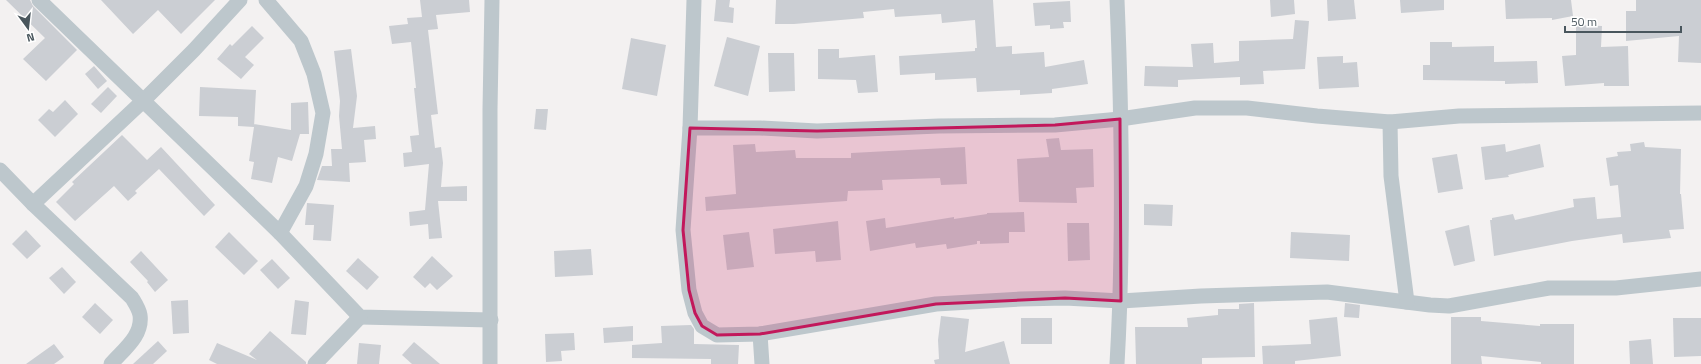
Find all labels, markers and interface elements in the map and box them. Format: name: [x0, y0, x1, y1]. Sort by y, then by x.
north arrow: [8, 8, 48, 48]
scale bar: [1565, 8, 1681, 34]
text: 50 m: [1571, 12, 1597, 31]
text: N: [25, 29, 36, 46]

